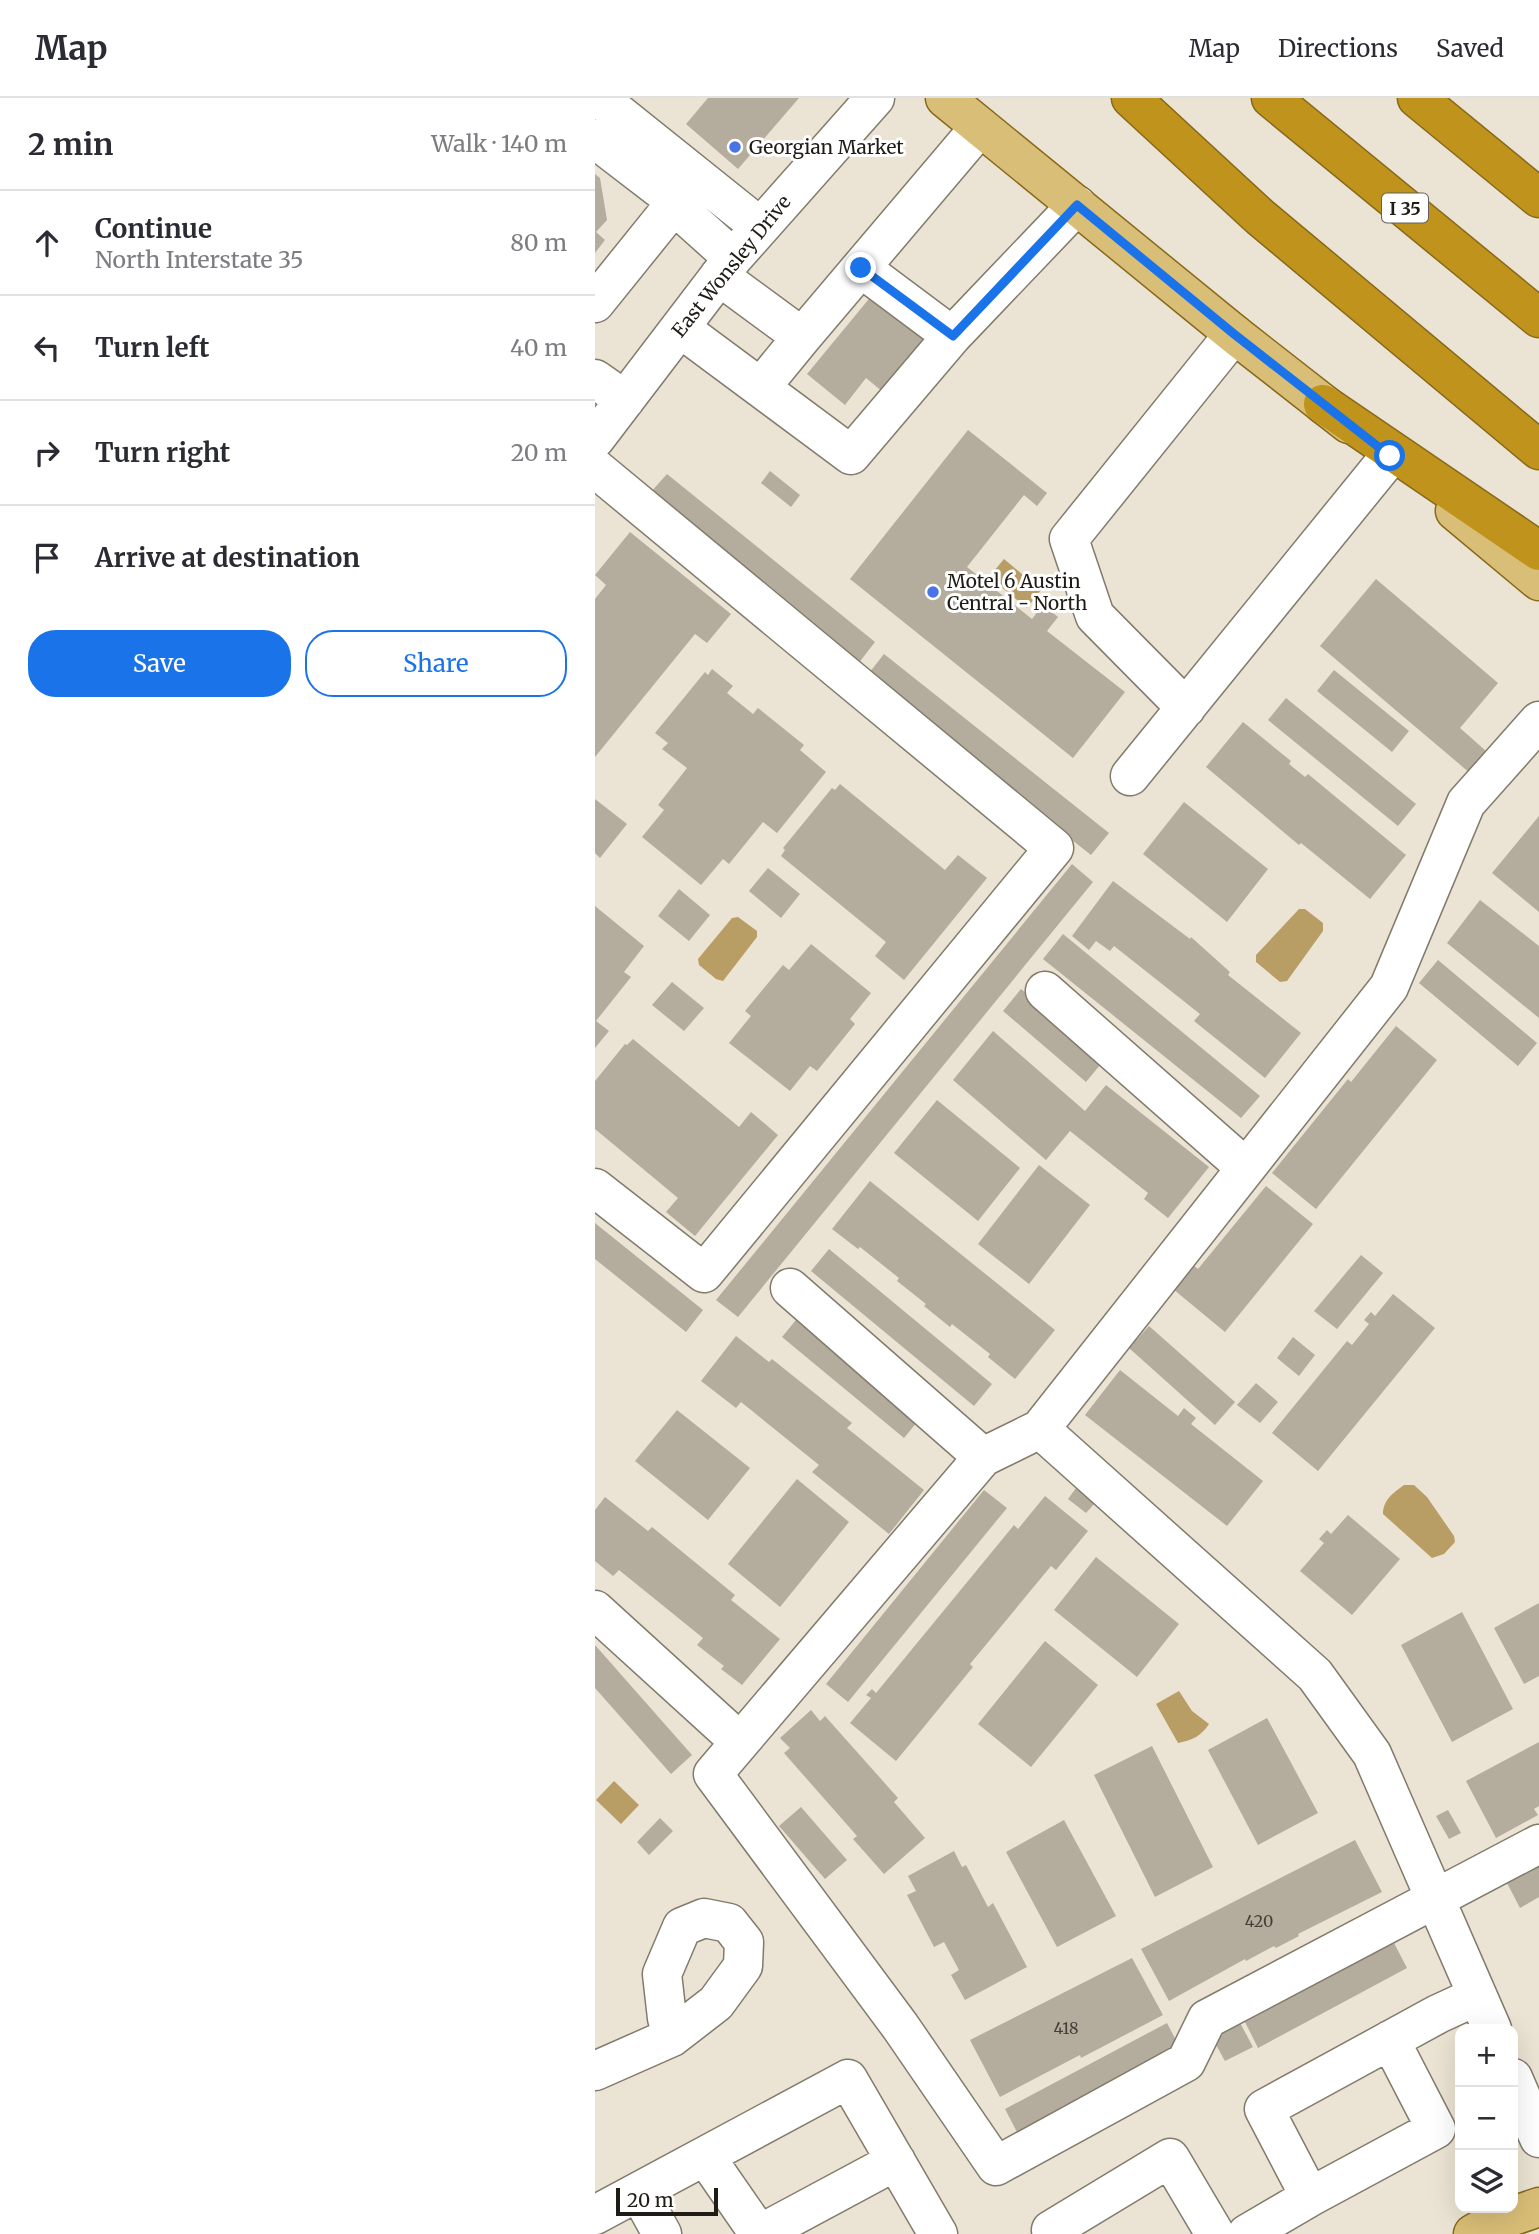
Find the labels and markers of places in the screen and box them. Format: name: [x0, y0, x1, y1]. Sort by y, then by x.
place label: Georgian Market: [749, 135, 904, 159]
marker: Georgian Market: [727, 139, 743, 155]
place label: Motel 6 Austin Central - North: [947, 569, 1088, 615]
marker: Motel 6 Austin Central - North: [925, 584, 941, 600]

